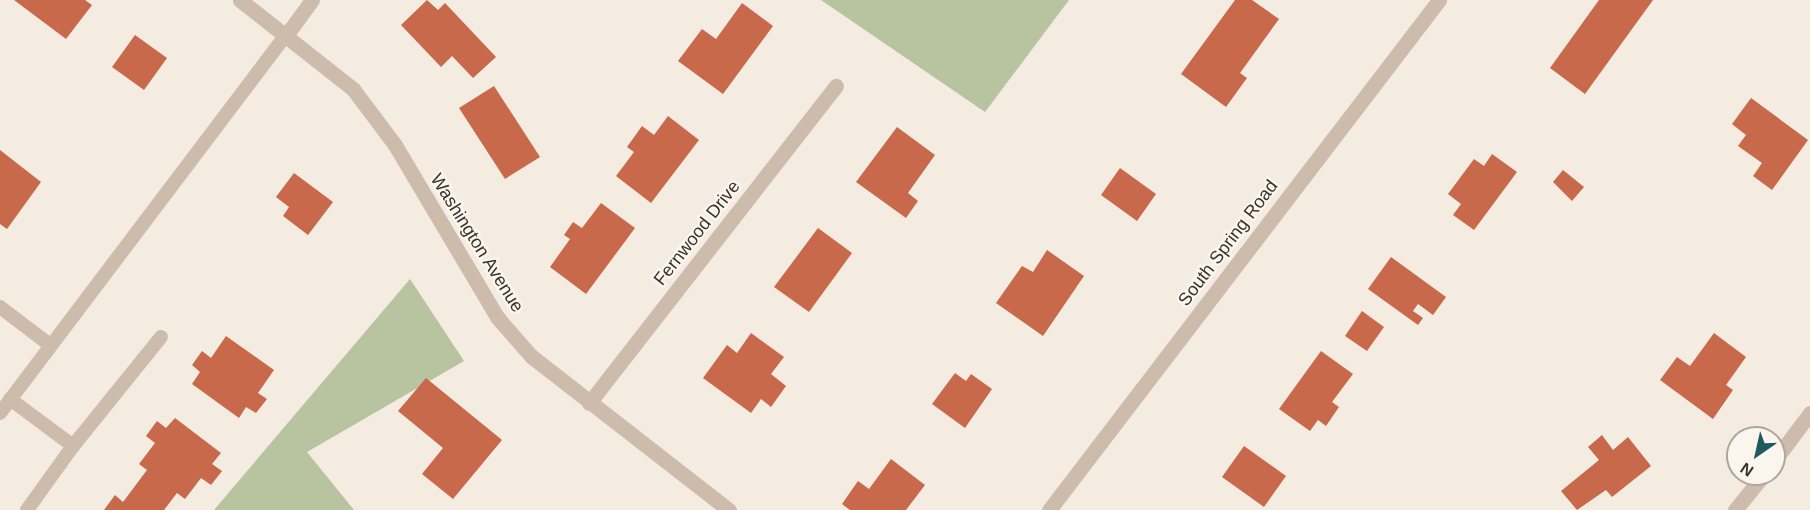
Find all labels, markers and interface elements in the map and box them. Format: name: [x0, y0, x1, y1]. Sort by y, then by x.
street label: Washington Avenue: [425, 169, 529, 317]
street label: Fernwood Drive: [649, 176, 745, 290]
street label: South Spring Road: [1174, 176, 1282, 310]
north arrow: [1726, 426, 1786, 486]
text: N: [1737, 459, 1756, 480]

